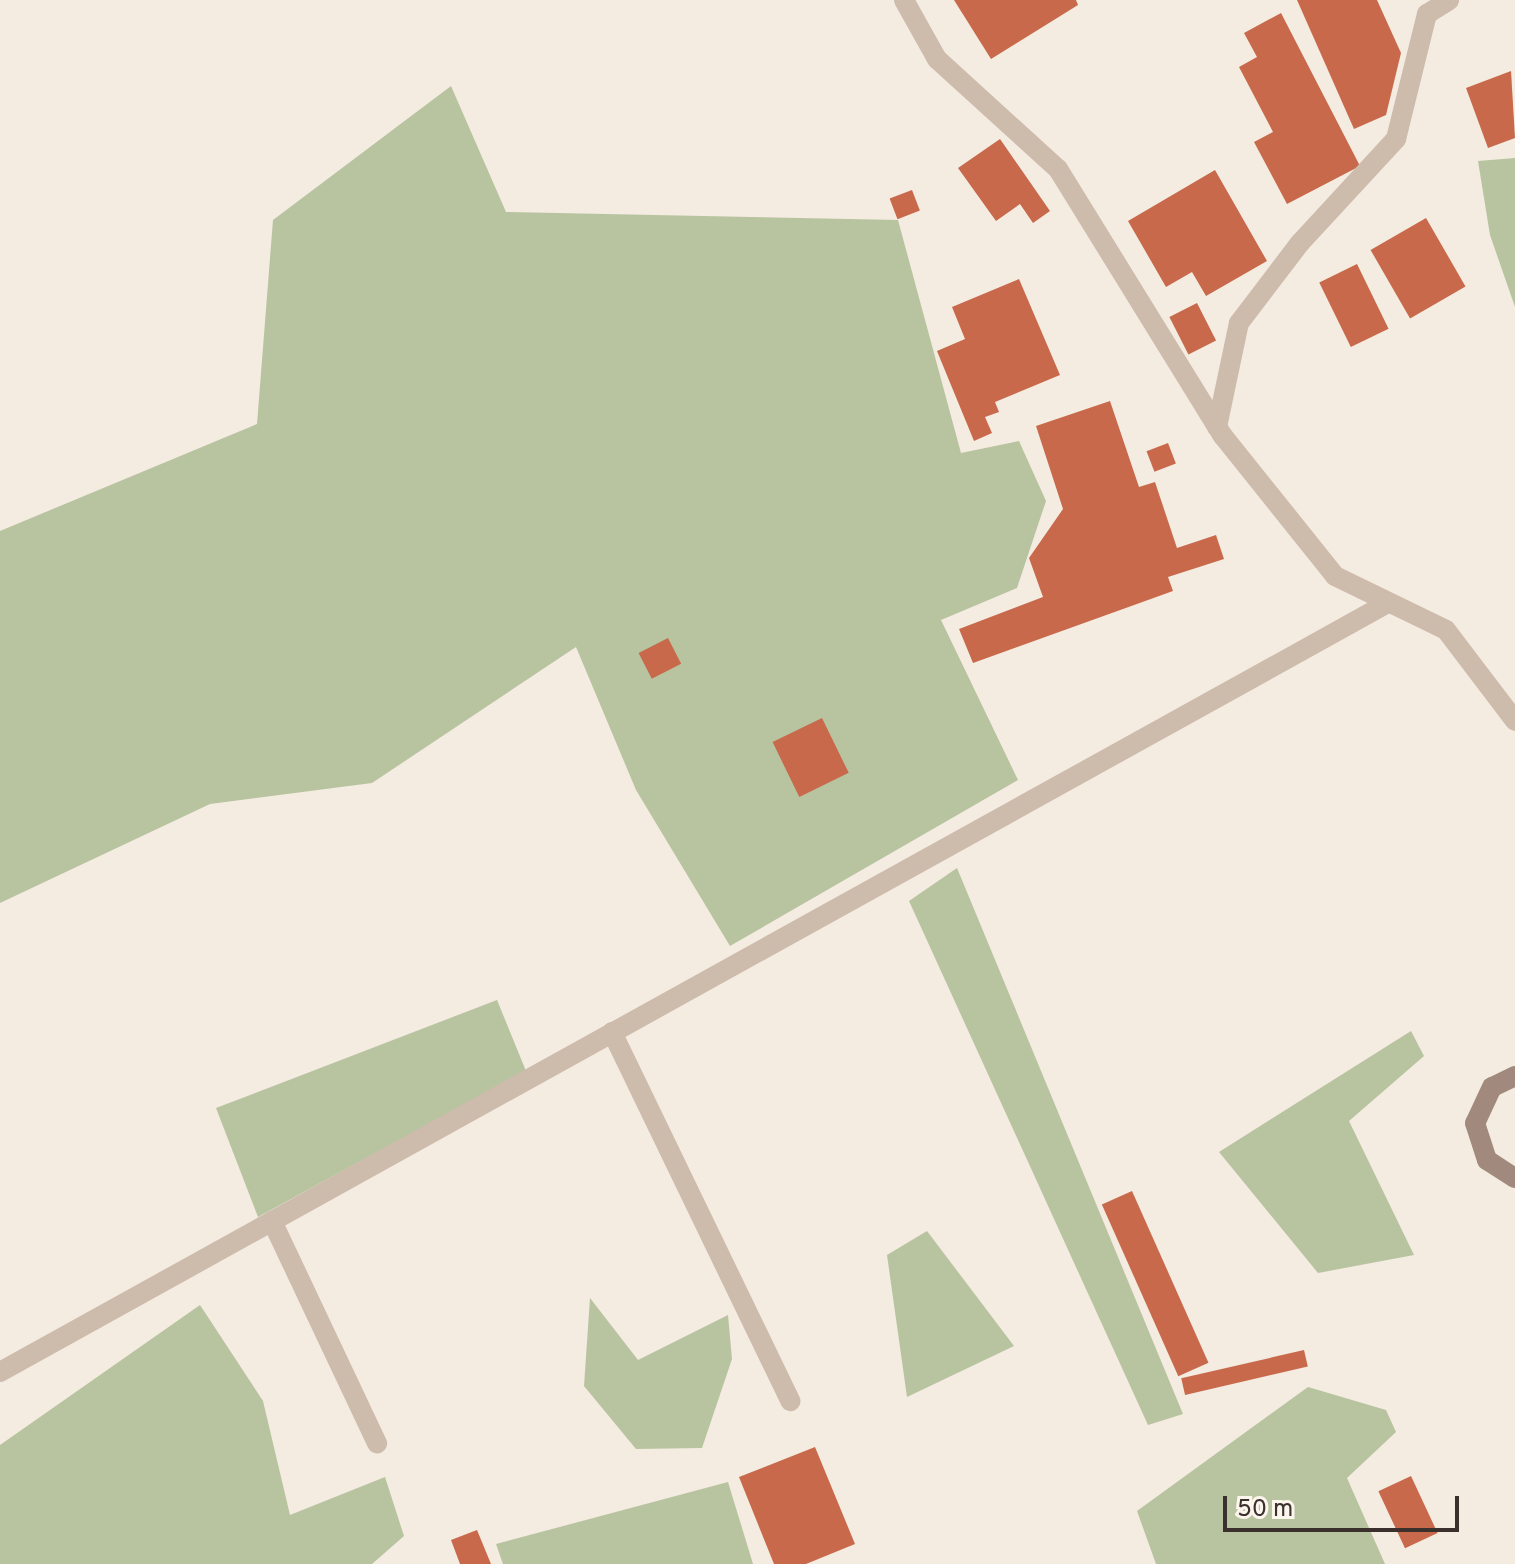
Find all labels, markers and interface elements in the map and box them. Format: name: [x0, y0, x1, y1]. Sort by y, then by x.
scale bar: [1227, 1480, 1463, 1530]
text: 50 m: [1237, 1495, 1293, 1525]

